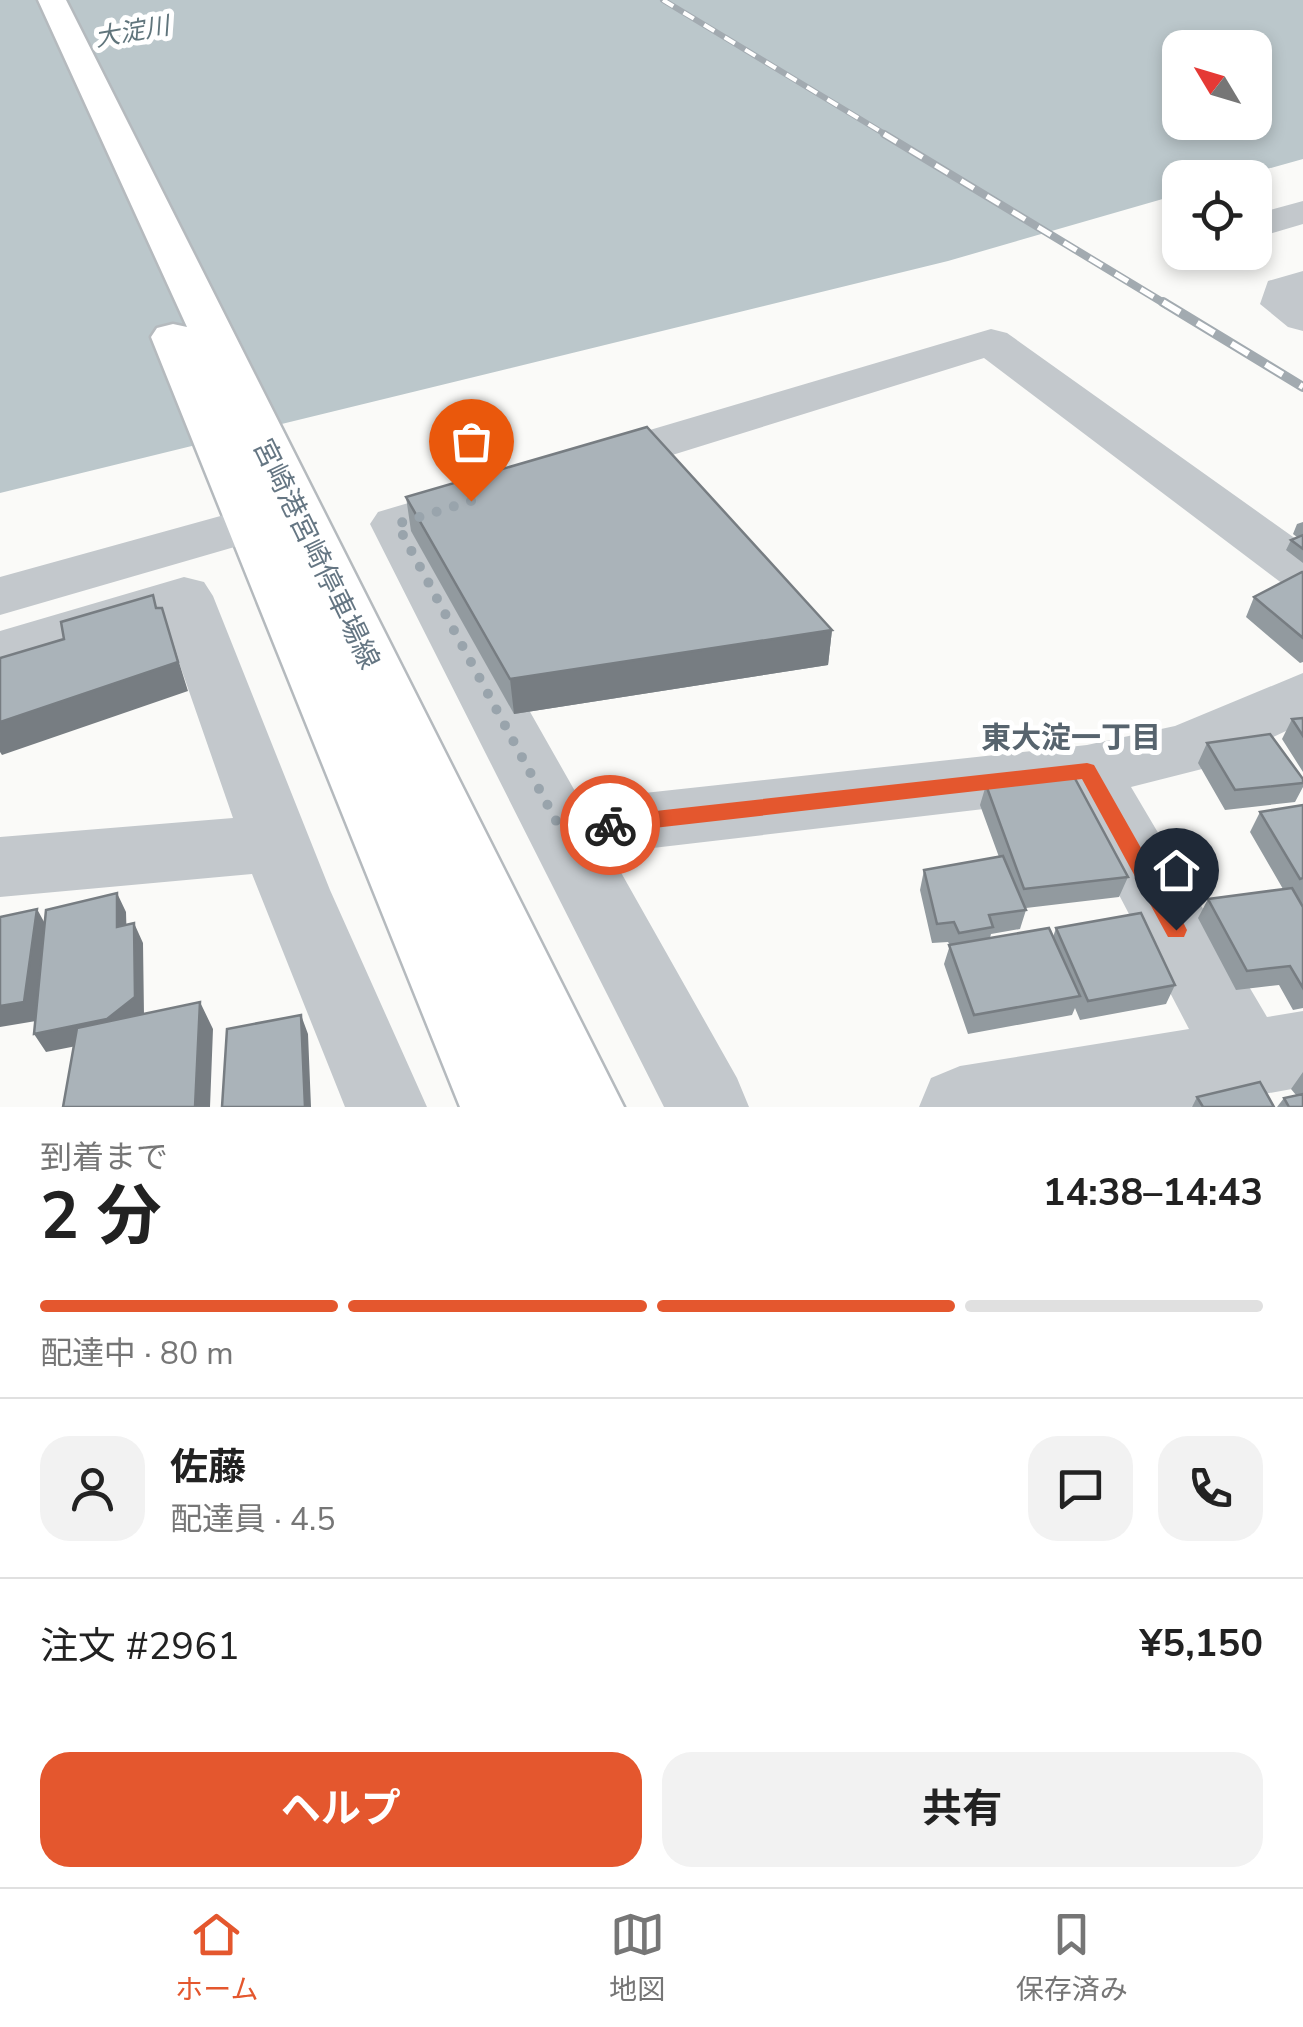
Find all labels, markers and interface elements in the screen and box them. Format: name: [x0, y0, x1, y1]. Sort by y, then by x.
water label: 大淀川: [92, 8, 175, 55]
north arrow: [1162, 30, 1272, 140]
map controls: [1162, 30, 1272, 270]
button: locate: [1162, 160, 1272, 270]
pin: [429, 399, 514, 502]
icon: bag: [444, 414, 499, 469]
street label: 宮崎港宮崎停車場線: [244, 432, 388, 676]
district label: 東大淀一丁目: [981, 718, 1161, 759]
courier: [560, 775, 660, 875]
icon: bike: [583, 798, 638, 853]
pin: [1134, 828, 1219, 931]
icon: home: [1149, 843, 1204, 898]
text: 到着まで: [40, 1136, 168, 1179]
text: 14:38–14:43: [1043, 1167, 1263, 1218]
text: 2 分: [40, 1172, 162, 1261]
text: 配達中 · 80 m: [40, 1332, 234, 1375]
button: person: [40, 1436, 145, 1541]
button: chat: [1028, 1436, 1133, 1541]
button: phone: [1158, 1436, 1263, 1541]
text: 佐藤: [170, 1442, 246, 1493]
text: 配達員 · 4.5: [170, 1498, 335, 1541]
text: ¥5,150: [1140, 1618, 1263, 1669]
text: 注文 #2961: [40, 1621, 240, 1672]
button: ヘルプ: [40, 1752, 642, 1867]
button: 共有: [662, 1752, 1263, 1867]
tab: ホーム: [175, 1907, 258, 2009]
tab: 地図: [609, 1907, 665, 2009]
tab: 保存済み: [1016, 1907, 1128, 2009]

